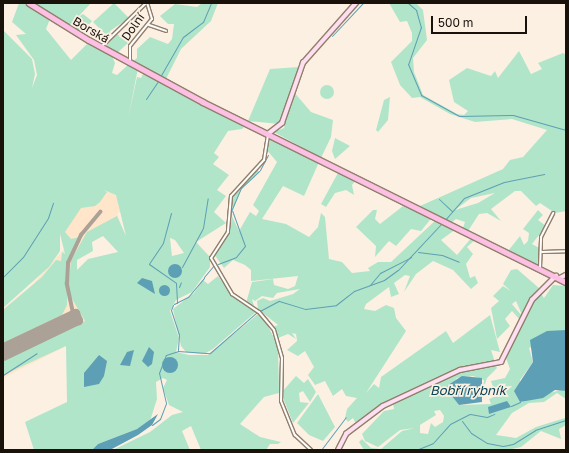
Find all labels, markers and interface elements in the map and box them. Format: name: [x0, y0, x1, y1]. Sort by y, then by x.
scale bar: [433, 8, 529, 34]
street label: Dolní: [118, 11, 148, 43]
street label: Borská: [70, 14, 112, 46]
text: 500 m: [438, 15, 473, 30]
water label: Bobří rybník: [430, 382, 506, 398]

